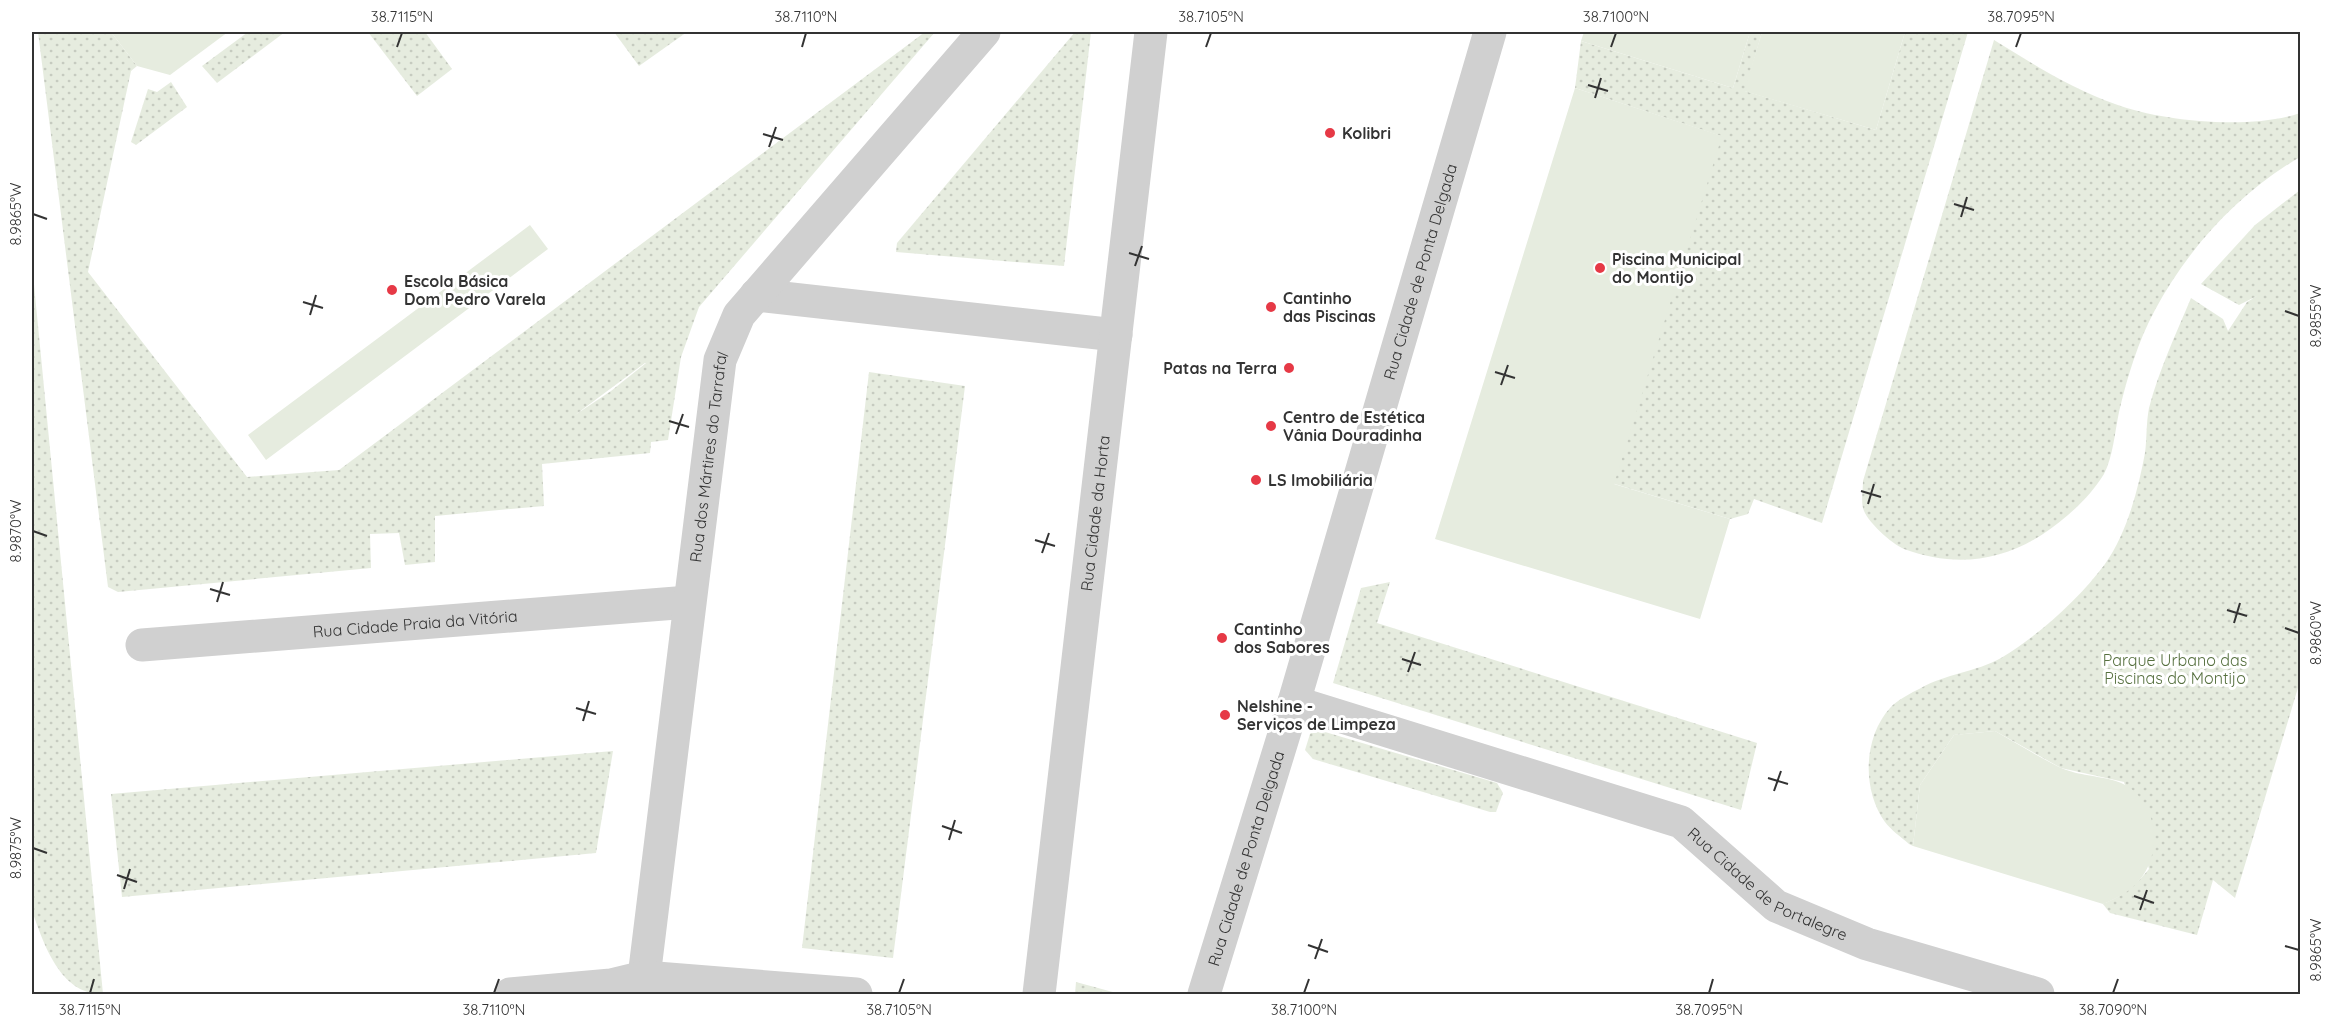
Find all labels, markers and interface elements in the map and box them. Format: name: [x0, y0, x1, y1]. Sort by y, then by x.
text: 38.7115°N: [371, 7, 433, 26]
text: 38.7110°N: [774, 7, 838, 26]
text: 38.7105°N: [1178, 7, 1244, 26]
text: 38.7100°N: [1583, 7, 1649, 26]
text: 38.7095°N: [1987, 7, 2055, 26]
place label: Kolibri: [1342, 123, 1391, 143]
marker: Kolibri: [1323, 126, 1337, 140]
street label: Rua Cidade de Ponta Delgada: [1379, 161, 1461, 382]
text: 8.9865°W: [6, 182, 25, 246]
place label: Piscina Municipal do Montijo: [1612, 249, 1742, 287]
marker: Piscina Municipal do Montijo: [1593, 261, 1607, 275]
place label: Escola Básica Dom Pedro Varela: [404, 271, 546, 309]
marker: Escola Básica Dom Pedro Varela: [385, 283, 399, 297]
text: 8.9855°W: [2306, 284, 2325, 348]
place label: Cantinho das Piscinas: [1283, 288, 1376, 326]
marker: Cantinho das Piscinas: [1264, 300, 1278, 314]
street label: Rua dos Mártires do Tarrafal: [685, 348, 733, 563]
place label: Patas na Terra: [1163, 358, 1277, 378]
marker: Patas na Terra: [1282, 361, 1296, 375]
place label: Centro de Estética Vânia Douradinha: [1283, 407, 1425, 445]
marker: Centro de Estética Vânia Douradinha: [1264, 419, 1278, 433]
street label: Rua Cidade da Horta: [1076, 434, 1114, 592]
place label: LS Imobiliária: [1268, 470, 1373, 490]
marker: LS Imobiliária: [1249, 473, 1263, 487]
text: 8.9870°W: [6, 499, 25, 562]
text: 8.9860°W: [2306, 601, 2325, 665]
street label: Rua Cidade Praia da Vitória: [312, 606, 518, 642]
place label: Cantinho dos Sabores: [1234, 619, 1330, 657]
marker: Cantinho dos Sabores: [1215, 631, 1229, 645]
park label: Parque Urbano das Piscinas do Montijo: [2103, 650, 2247, 688]
place label: Nelshine - Serviços de Limpeza: [1237, 696, 1396, 734]
marker: Nelshine - Serviços de Limpeza: [1218, 708, 1232, 722]
street label: Rua Cidade de Ponta Delgada: [1203, 748, 1288, 968]
text: 8.9875°W: [6, 816, 25, 879]
street label: Rua Cidade de Portalegre: [1684, 823, 1850, 945]
text: 8.9865°W: [2306, 918, 2325, 982]
text: 38.7115°N: [59, 1000, 121, 1019]
text: 38.7110°N: [462, 1000, 526, 1019]
text: 38.7105°N: [866, 1000, 932, 1019]
text: 38.7100°N: [1271, 1000, 1337, 1019]
text: 38.7095°N: [1675, 1000, 1743, 1019]
text: 38.7090°N: [2079, 1000, 2147, 1019]

